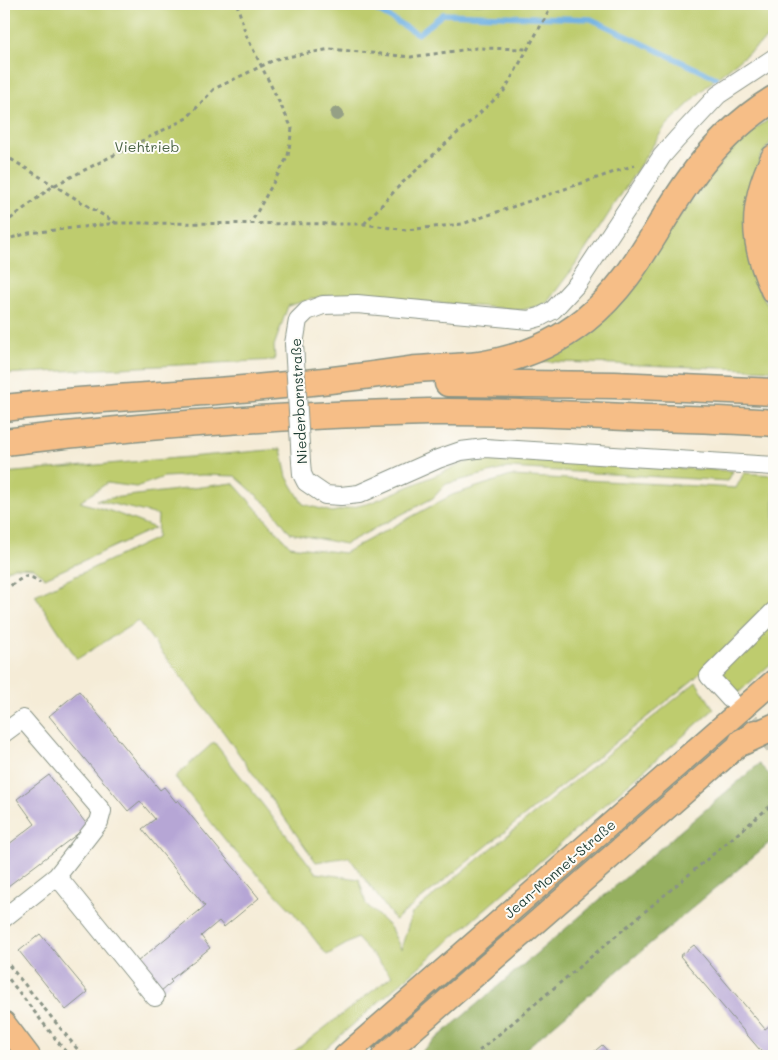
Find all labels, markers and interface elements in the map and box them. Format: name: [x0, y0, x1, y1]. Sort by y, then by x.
park label: Viehtrieb: [115, 137, 180, 156]
street label: Niederbornstraße: [286, 338, 311, 464]
street label: Jean-Monnet-Straße: [500, 815, 619, 922]

